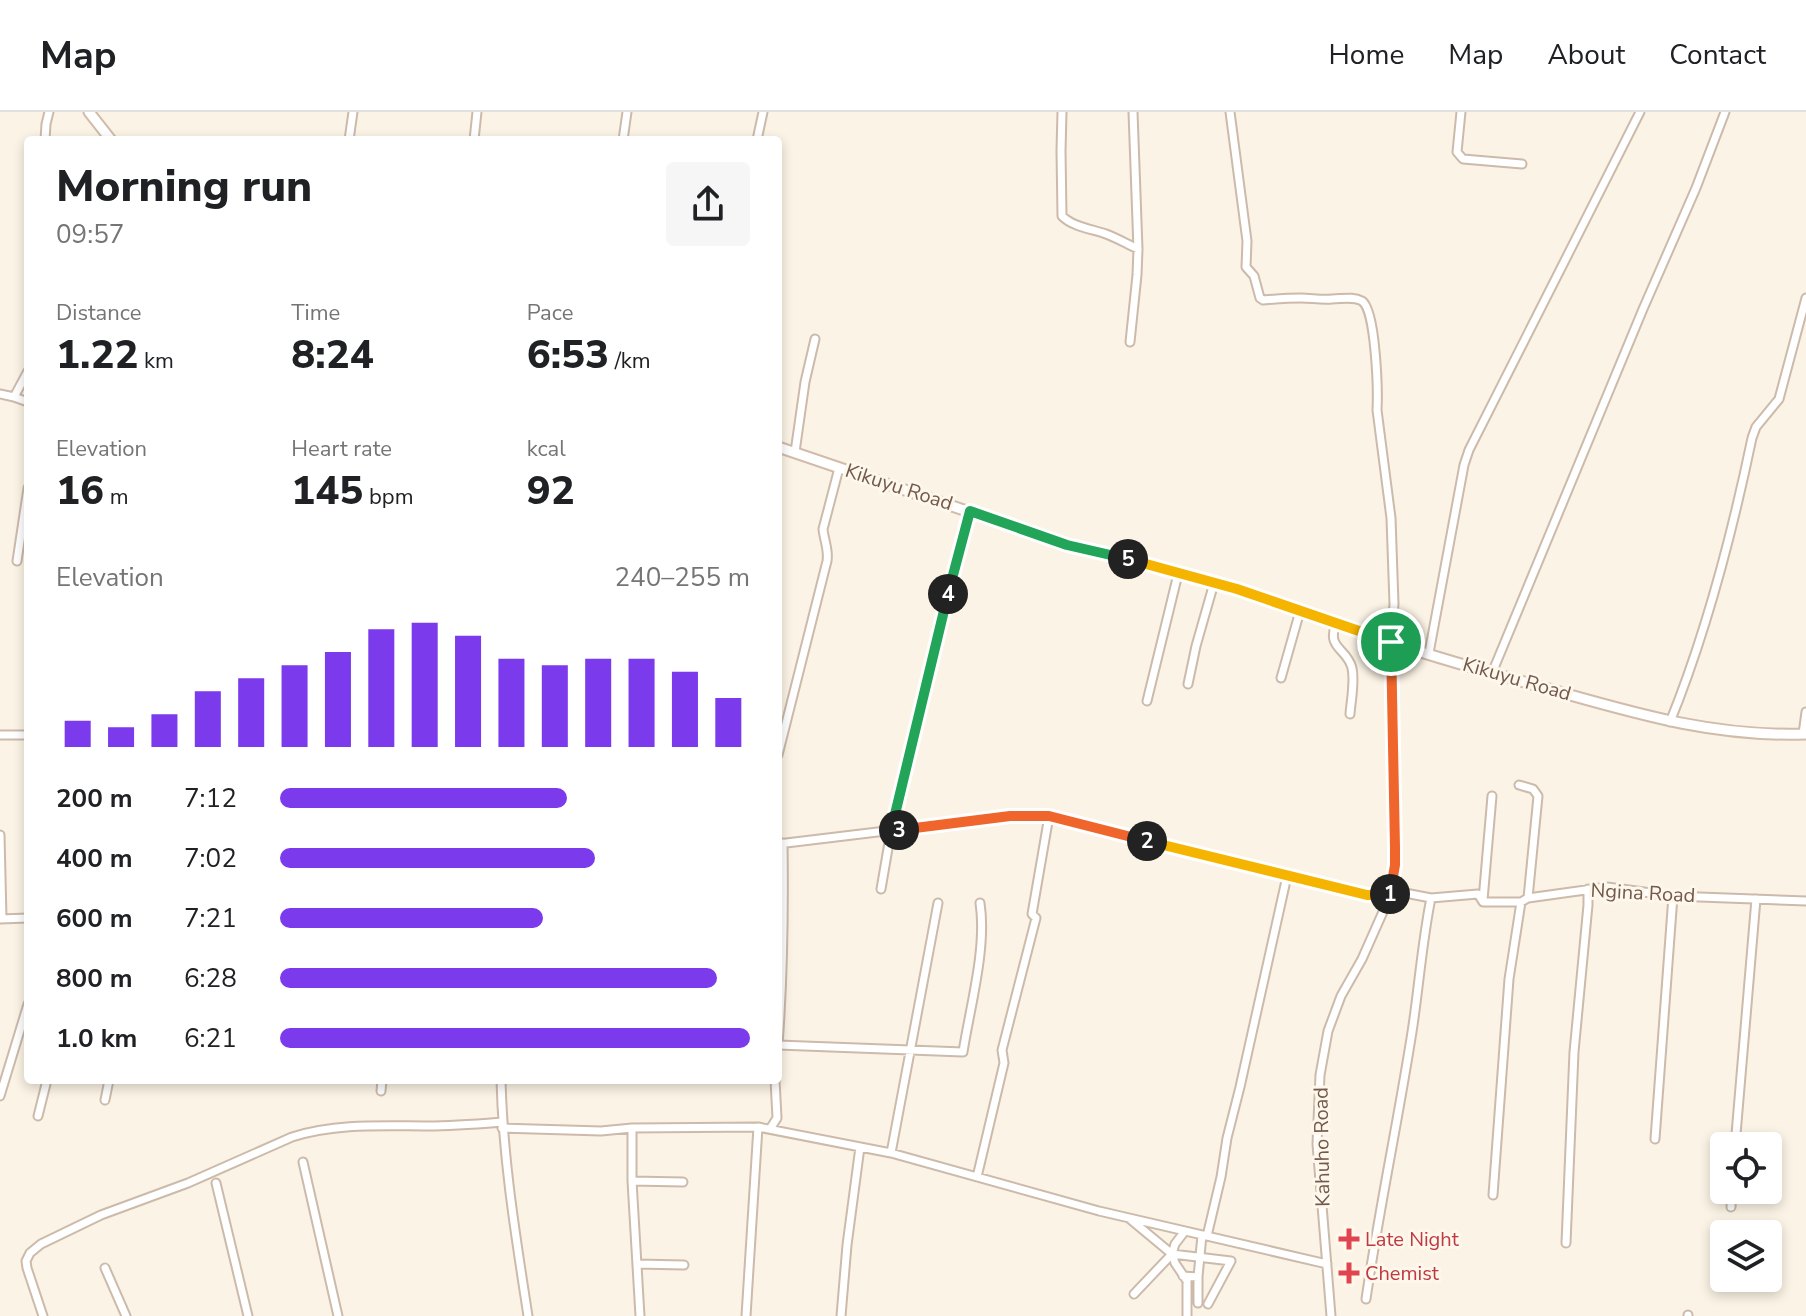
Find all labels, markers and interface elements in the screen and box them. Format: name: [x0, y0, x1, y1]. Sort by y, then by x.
text: Map: [40, 30, 117, 81]
text: Home: [1329, 36, 1404, 74]
text: Map: [1448, 36, 1503, 74]
text: About: [1547, 36, 1625, 74]
text: Contact: [1669, 36, 1766, 74]
text: Morning run: [56, 157, 312, 217]
button: share: [666, 162, 750, 246]
text: 09:57: [56, 217, 124, 252]
text: Distance: [56, 298, 141, 328]
text: Time: [291, 298, 340, 328]
text: Pace: [527, 298, 573, 328]
text: 1.22: [56, 328, 138, 382]
text: 8:24: [291, 328, 374, 382]
text: 6:53: [527, 328, 609, 382]
text: km: [138, 346, 174, 376]
text: /km: [609, 346, 651, 376]
text: Elevation: [56, 434, 147, 464]
text: Heart rate: [291, 434, 392, 464]
text: kcal: [527, 434, 566, 464]
street label: Kikuyu Road: [842, 457, 956, 517]
text: 16: [56, 464, 104, 518]
text: 145: [291, 464, 363, 518]
text: 92: [527, 464, 575, 518]
text: m: [104, 482, 129, 512]
text: bpm: [363, 482, 413, 512]
pin: 5: [1108, 539, 1148, 579]
text: 5: [1121, 544, 1135, 574]
text: Elevation: [56, 560, 164, 595]
text: 240–255 m: [614, 560, 750, 595]
pin: 4: [928, 574, 968, 614]
text: 4: [941, 579, 955, 609]
pin: [1357, 608, 1425, 676]
icon: arrive: [1369, 620, 1413, 664]
street label: Kikuyu Road: [1460, 651, 1574, 707]
text: 200 m: [56, 781, 133, 816]
text: 7:12: [184, 781, 237, 816]
pin: 3: [879, 810, 919, 850]
text: 3: [892, 815, 906, 845]
pin: 2: [1127, 821, 1167, 861]
text: 2: [1140, 826, 1154, 856]
text: 400 m: [56, 841, 133, 876]
text: 7:02: [184, 841, 237, 876]
pin: 1: [1370, 874, 1410, 914]
street label: Ngina Road: [1590, 877, 1696, 909]
text: 1: [1383, 879, 1397, 909]
text: 600 m: [56, 901, 133, 936]
text: 7:21: [184, 901, 237, 936]
text: 800 m: [56, 961, 133, 996]
text: 6:28: [184, 961, 237, 996]
text: 1.0 km: [56, 1021, 137, 1056]
text: 6:21: [184, 1021, 237, 1056]
street label: Kahuho Road: [1307, 1087, 1337, 1207]
map controls: [1710, 1132, 1782, 1292]
button: locate: [1710, 1132, 1782, 1204]
button: layers: [1710, 1220, 1782, 1292]
place label: Late Night: [1365, 1226, 1460, 1253]
marker: Late Night: [1340, 1230, 1358, 1248]
place label: Chemist: [1365, 1260, 1440, 1287]
marker: Chemist: [1340, 1264, 1358, 1282]

